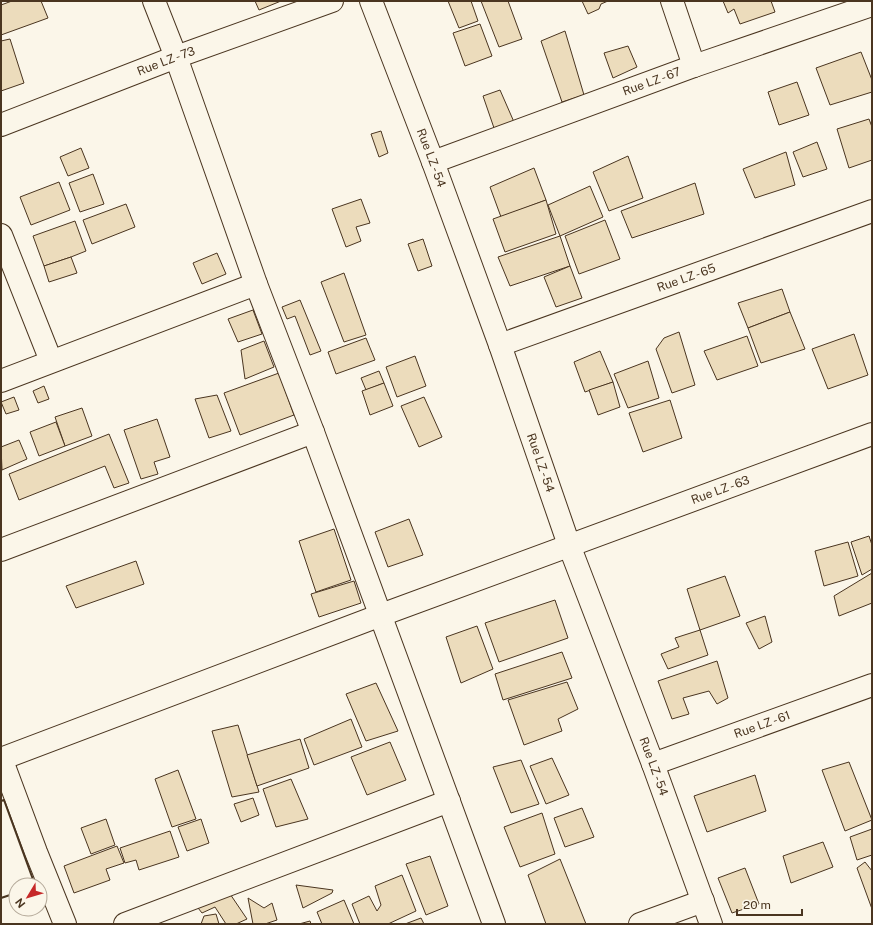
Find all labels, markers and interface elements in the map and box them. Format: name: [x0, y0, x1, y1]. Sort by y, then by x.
street label: Rue LZ - 73: [135, 44, 197, 78]
street label: Rue LZ - 67: [621, 65, 683, 99]
street label: Rue LZ - 54: [414, 127, 449, 189]
street label: Rue LZ - 65: [655, 261, 718, 295]
street label: Rue LZ - 54: [524, 431, 557, 495]
street label: Rue LZ - 63: [689, 473, 751, 507]
street label: Rue LZ - 61: [732, 708, 792, 741]
street label: Rue LZ - 54: [636, 735, 671, 798]
north arrow: [8, 877, 48, 917]
scale bar: [737, 891, 802, 917]
text: N: [13, 896, 27, 910]
text: 20 m: [743, 898, 771, 912]

